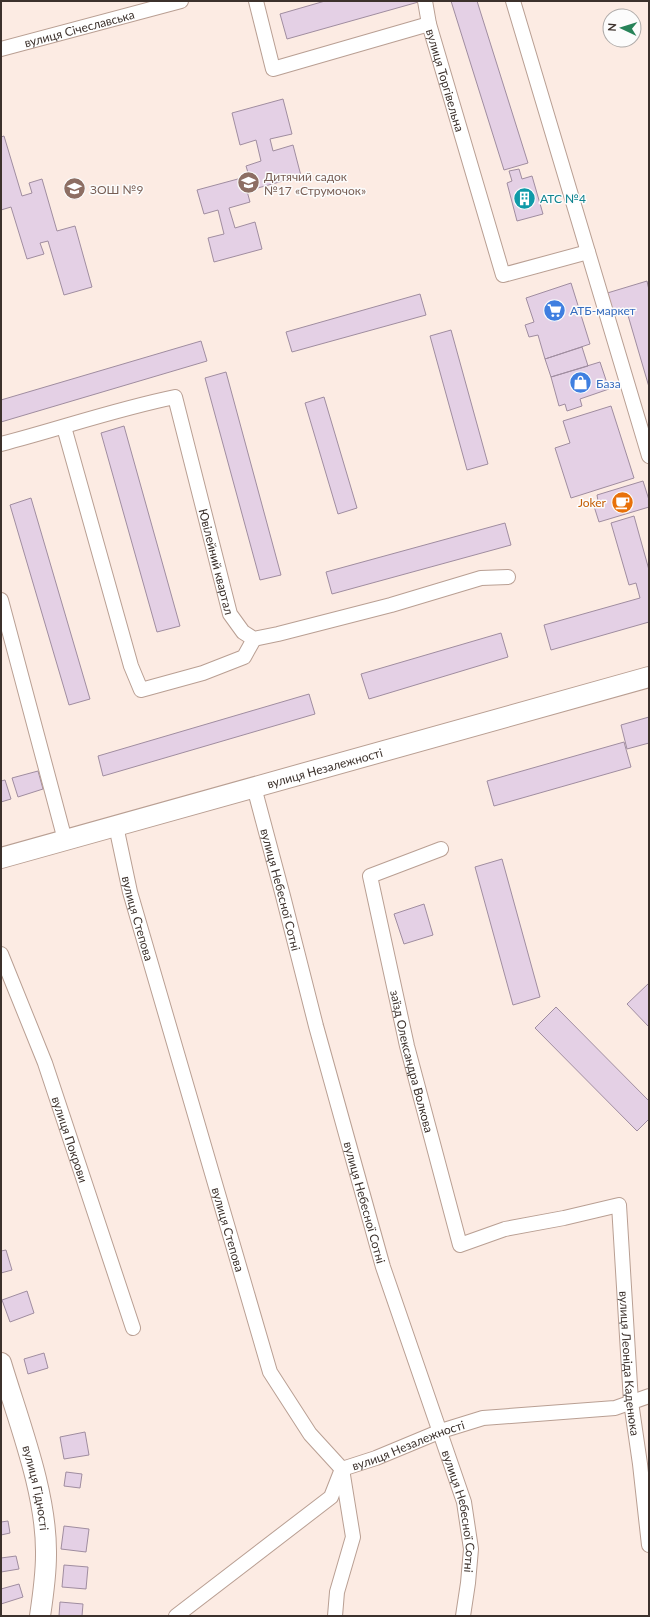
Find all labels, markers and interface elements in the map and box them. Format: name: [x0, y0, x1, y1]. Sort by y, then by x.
street label: вулиця Січеславська: [23, 6, 136, 50]
north arrow: [602, 8, 642, 48]
text: N: [605, 23, 618, 32]
street label: вулиця Торгівельна: [423, 27, 468, 133]
place label: Дитячий садок №17 «Струмочок»: [264, 169, 366, 198]
school or university icon: Дитячий садок №17 «Струмочок»: [236, 170, 262, 196]
school or university icon: ЗОШ №9: [62, 176, 88, 202]
place label: ЗОШ №9: [90, 182, 143, 197]
building icon: АТС №4: [512, 185, 538, 211]
place label: АТС №4: [540, 191, 586, 206]
supermarket icon: АТБ-маркет: [541, 297, 567, 323]
place label: АТБ-маркет: [570, 303, 636, 318]
shop icon: База: [567, 370, 593, 396]
place label: База: [596, 376, 621, 391]
cafe icon: Joker: [609, 489, 635, 515]
place label: Joker: [578, 495, 607, 510]
street label: Ювілейний квартал: [196, 507, 237, 616]
street label: вулиця Незалежності: [265, 744, 384, 791]
street label: вулиця Небесної Сотні: [258, 827, 304, 952]
street label: вулиця Степова: [119, 875, 157, 962]
street label: заїзд Олександра Волкова: [388, 989, 437, 1134]
street label: вулиця Покрови: [49, 1094, 92, 1184]
street label: вулиця Небесної Сотні: [341, 1140, 389, 1265]
street label: вулиця Степова: [209, 1186, 248, 1273]
street label: вулиця Леоніда Каденюка: [617, 1291, 643, 1437]
street label: вулиця Незалежності: [350, 1417, 466, 1473]
street label: вулиця Гідності: [20, 1444, 52, 1531]
street label: вулиця Небесної Сотні: [439, 1448, 479, 1573]

